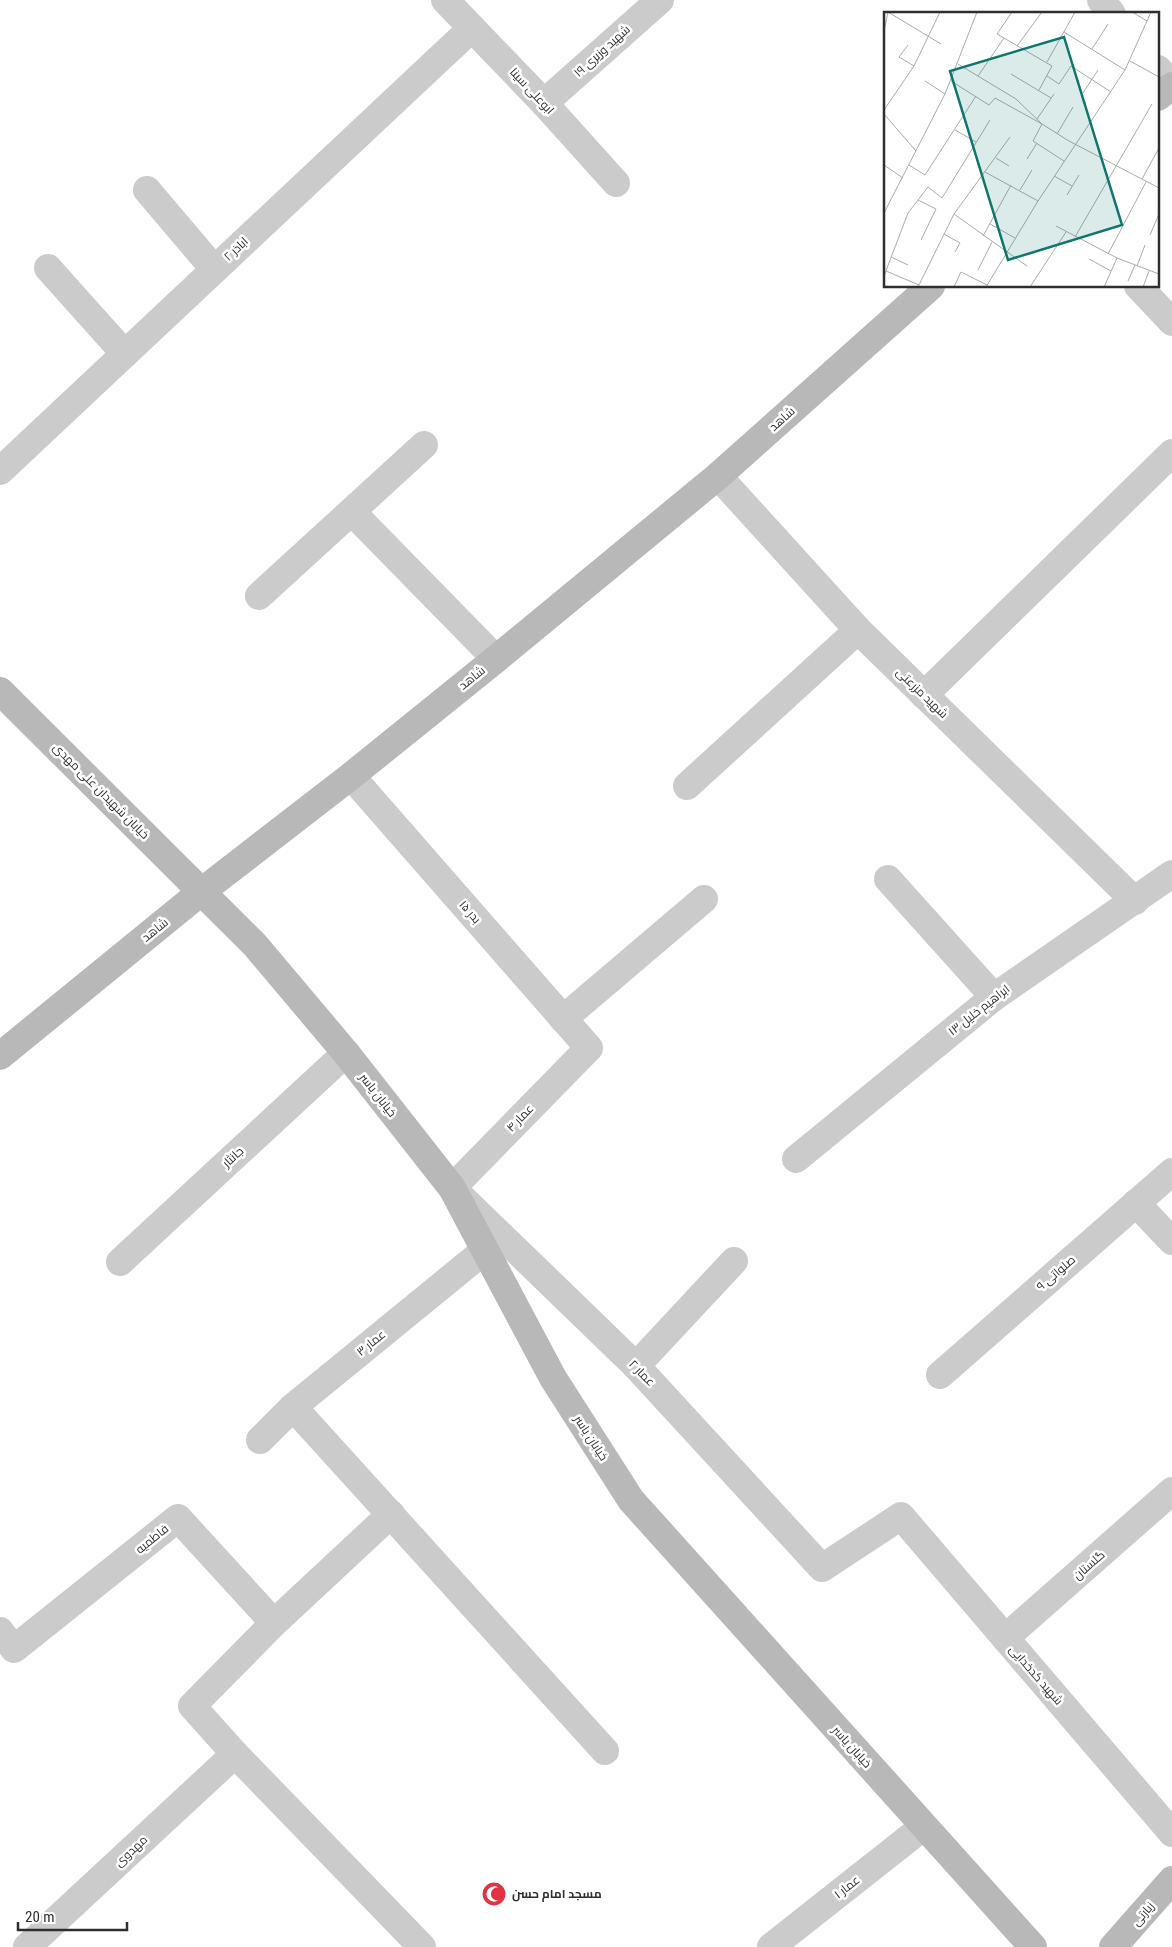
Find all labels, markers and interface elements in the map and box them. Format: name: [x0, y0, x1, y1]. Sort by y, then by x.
inset map: [884, 12, 1160, 288]
street label: شهید وزیری ۱۹: [571, 22, 633, 80]
street label: ابوعلی سینا: [507, 65, 557, 117]
street label: اباذر ۲: [221, 234, 251, 264]
street label: شاهد: [766, 404, 798, 434]
street label: شاهد: [456, 663, 488, 693]
street label: شهید مزرعتی: [893, 665, 951, 721]
street label: خیابان شهیدان علی مهدی: [50, 740, 152, 842]
street label: بدر ۱۵: [456, 898, 484, 926]
street label: شاهد: [139, 915, 171, 945]
street label: ابراهیم خلیل ۱۳: [946, 982, 1013, 1039]
street label: خیابان یاسر: [356, 1070, 399, 1120]
street label: عمار ۴: [504, 1101, 536, 1135]
street label: جانثار: [219, 1144, 246, 1171]
street label: صلواتی ۹: [1034, 1252, 1078, 1294]
street label: عمار ۳: [354, 1327, 388, 1359]
street label: عمار ۲: [626, 1357, 658, 1389]
street label: خیابان یاسر: [571, 1412, 611, 1463]
street label: فاطمیه: [133, 1522, 171, 1556]
street label: گلستان: [1070, 1548, 1108, 1582]
street label: شهید کدخدایی: [1006, 1642, 1066, 1708]
street label: خیابان یاسر: [829, 1723, 874, 1771]
street label: مهدوی: [112, 1832, 150, 1870]
street label: عمار ۱: [832, 1873, 862, 1901]
mosque icon: مسجد امام حسن: [481, 1881, 507, 1907]
place label: مسجد امام حسن: [512, 1887, 602, 1902]
street label: زیارتی: [1129, 1899, 1157, 1929]
scale bar: [18, 1900, 126, 1932]
text: 20 m: [25, 1908, 55, 1926]

